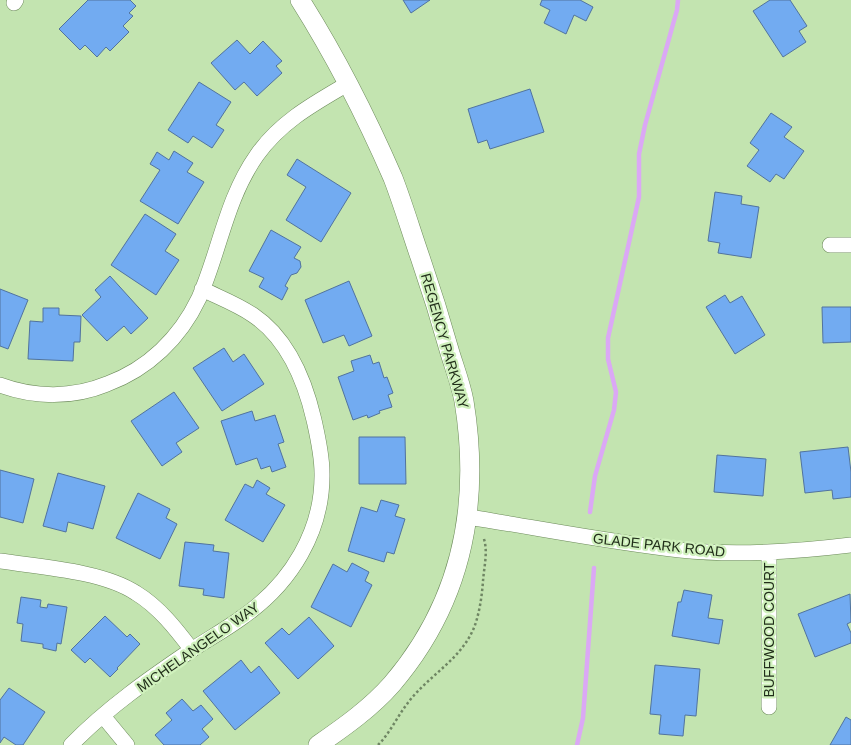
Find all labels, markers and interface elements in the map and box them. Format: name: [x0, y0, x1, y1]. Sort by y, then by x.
street label: REGENCY PARKWAY: [418, 271, 472, 411]
street label: GLADE PARK ROAD: [592, 530, 726, 560]
street label: BUFFWOOD COURT: [761, 562, 777, 698]
street label: MICHELANGELO WAY: [134, 598, 263, 695]

